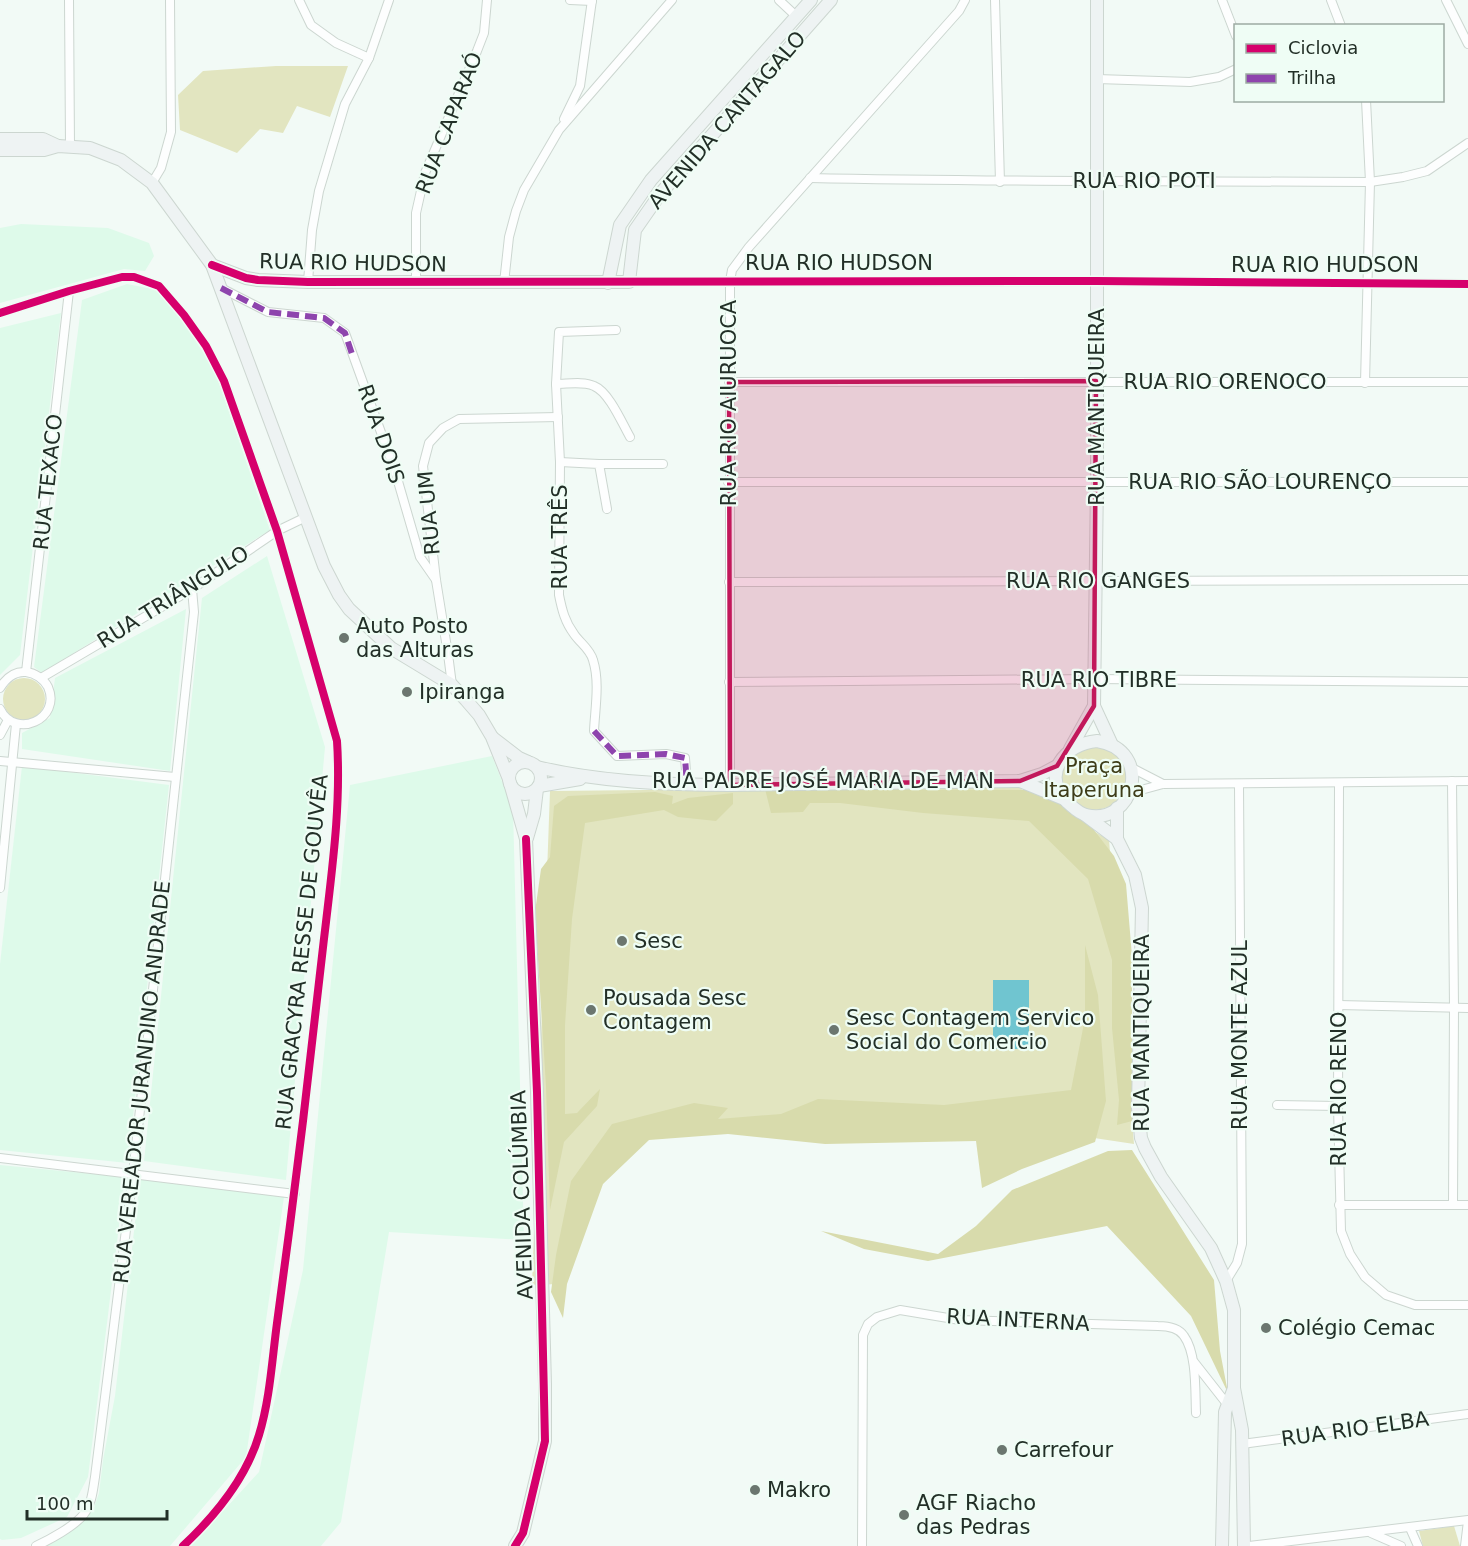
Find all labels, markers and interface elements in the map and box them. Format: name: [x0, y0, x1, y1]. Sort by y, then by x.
legend: [1234, 24, 1444, 102]
street label: AVENIDA CANTAGALO: [643, 26, 811, 214]
text: Ciclovia: [1288, 37, 1358, 58]
street label: RUA CAPARAÓ: [410, 48, 487, 197]
text: Trilha: [1287, 67, 1336, 88]
street label: RUA RIO POTI: [1072, 169, 1216, 193]
street label: RUA RIO HUDSON: [259, 249, 447, 277]
street label: RUA RIO HUDSON: [745, 251, 933, 275]
street label: RUA RIO HUDSON: [1231, 253, 1419, 277]
street label: RUA RIO AIURUOCA: [717, 299, 741, 506]
street label: RUA MANTIQUEIRA: [1085, 308, 1109, 506]
street label: RUA RIO ORENOCO: [1124, 370, 1326, 394]
street label: RUA DOIS: [353, 381, 409, 487]
street label: RUA TEXACO: [29, 413, 67, 551]
street label: RUA RIO SÃO LOURENÇO: [1128, 468, 1392, 494]
street label: RUA UM: [413, 470, 445, 556]
street label: RUA TRÊS: [547, 484, 572, 590]
street label: RUA TRIÂNGULO: [92, 540, 253, 653]
street label: RUA RIO GANGES: [1006, 569, 1190, 593]
place label: Auto Posto das Alturas: [356, 614, 474, 662]
marker: Auto Posto das Alturas: [337, 631, 351, 645]
street label: RUA RIO TIBRE: [1021, 668, 1177, 692]
place label: Ipiranga: [419, 680, 505, 704]
marker: Ipiranga: [400, 685, 414, 699]
park label: Praça Itaperuna: [1043, 754, 1145, 802]
street label: RUA PADRE JOSÉ MARIA DE MAN: [652, 768, 994, 793]
street label: RUA GRACYRA RESSE DE GOUVÊA: [270, 772, 333, 1131]
street label: RUA VEREADOR JURANDINO ANDRADE: [109, 879, 175, 1285]
place label: Sesc: [634, 929, 683, 953]
marker: Sesc: [615, 934, 629, 948]
street label: RUA MANTIQUEIRA: [1130, 934, 1154, 1132]
street label: RUA MONTE AZUL: [1228, 940, 1252, 1130]
place label: Pousada Sesc Contagem: [603, 986, 747, 1034]
marker: Pousada Sesc Contagem: [584, 1003, 598, 1017]
place label: Sesc Contagem Servico Social do Comercio: [846, 1006, 1094, 1054]
street label: RUA RIO RENO: [1327, 1011, 1351, 1167]
marker: Sesc Contagem Servico Social do Comercio: [827, 1023, 841, 1037]
street label: AVENIDA COLÚMBIA: [505, 1089, 538, 1300]
street label: RUA INTERNA: [946, 1304, 1091, 1336]
place label: Colégio Cemac: [1278, 1316, 1435, 1340]
marker: Colégio Cemac: [1259, 1321, 1273, 1335]
street label: RUA RIO ELBA: [1280, 1407, 1431, 1451]
place label: Carrefour: [1014, 1438, 1113, 1462]
marker: Carrefour: [995, 1443, 1009, 1457]
place label: Makro: [767, 1478, 831, 1502]
scale bar: [27, 1483, 166, 1521]
marker: Makro: [748, 1483, 762, 1497]
place label: AGF Riacho das Pedras: [916, 1491, 1036, 1539]
text: 100 m: [36, 1493, 94, 1514]
marker: AGF Riacho das Pedras: [897, 1508, 911, 1522]

